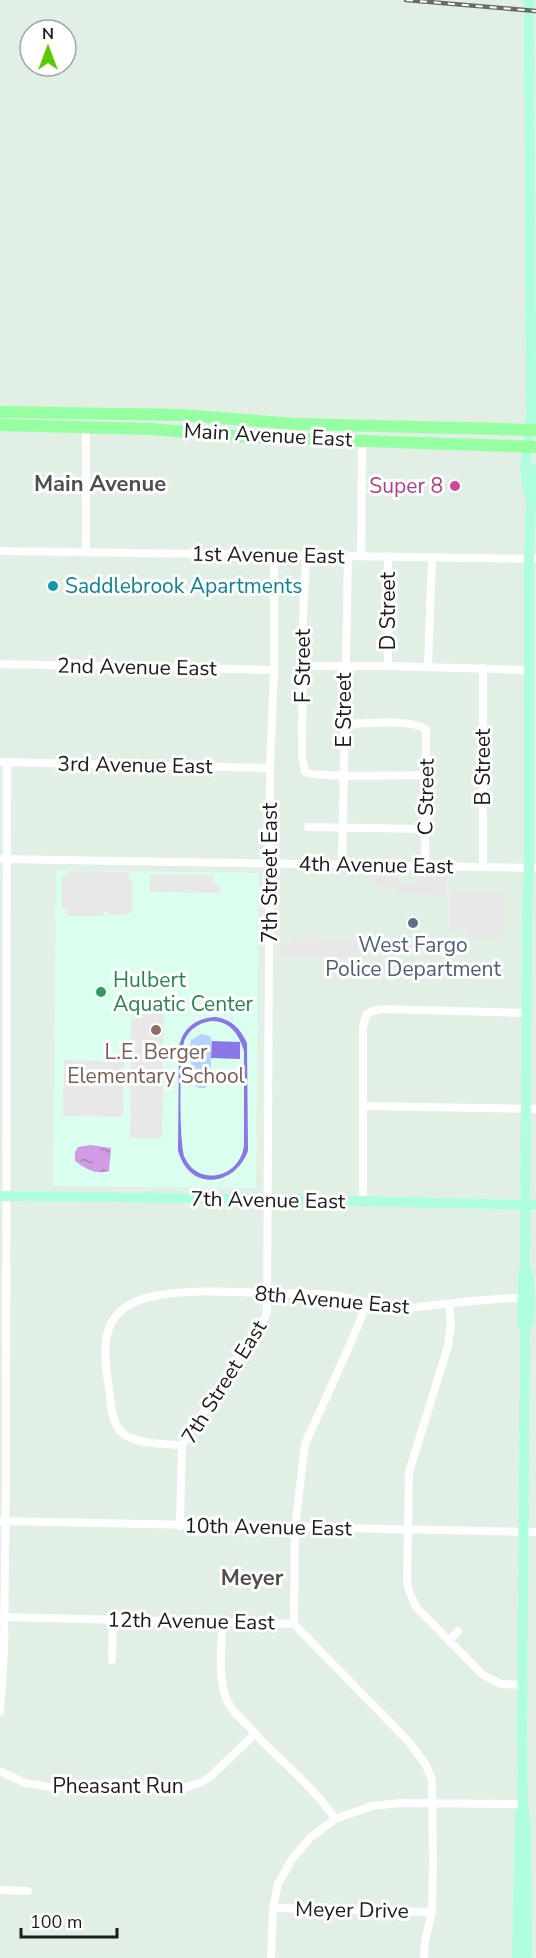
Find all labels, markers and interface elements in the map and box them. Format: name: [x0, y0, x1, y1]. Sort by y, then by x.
north arrow: [18, 18, 78, 78]
text: N: [42, 23, 54, 45]
street label: Main Avenue East: [183, 417, 354, 453]
district label: Main Avenue: [34, 469, 166, 499]
place label: Super 8: [369, 472, 443, 500]
marker: Super 8: [448, 479, 462, 493]
street label: 1st Avenue East: [191, 540, 345, 570]
street label: D Street: [374, 571, 402, 650]
place label: Saddlebrook Apartments: [65, 572, 302, 600]
marker: Saddlebrook Apartments: [46, 579, 60, 593]
street label: F Street: [289, 628, 317, 703]
street label: 2nd Avenue East: [57, 652, 218, 682]
street label: E Street: [330, 672, 358, 747]
street label: B Street: [469, 728, 497, 805]
street label: 3rd Avenue East: [57, 750, 213, 780]
street label: C Street: [411, 758, 441, 836]
street label: 7th Street East: [256, 802, 284, 943]
street label: 4th Avenue East: [298, 850, 454, 880]
marker: West Fargo Police Department: [406, 916, 420, 930]
place label: West Fargo Police Department: [325, 931, 501, 983]
place label: Hulbert Aquatic Center: [113, 966, 254, 1018]
marker: Hulbert Aquatic Center: [94, 985, 108, 999]
marker: L.E. Berger Elementary School: [149, 1023, 163, 1037]
place label: L.E. Berger Elementary School: [67, 1038, 246, 1090]
street label: 7th Avenue East: [190, 1185, 346, 1215]
street label: 8th Avenue East: [254, 1279, 411, 1321]
street label: 7th Street East: [175, 1314, 273, 1449]
street label: 10th Avenue East: [184, 1512, 353, 1542]
district label: Meyer: [221, 1563, 284, 1593]
street label: 12th Avenue East: [107, 1606, 276, 1636]
street label: Pheasant Run: [52, 1772, 184, 1800]
street label: Meyer Drive: [295, 1895, 409, 1925]
scale bar: [21, 1901, 117, 1939]
text: 100 m: [30, 1910, 82, 1934]

